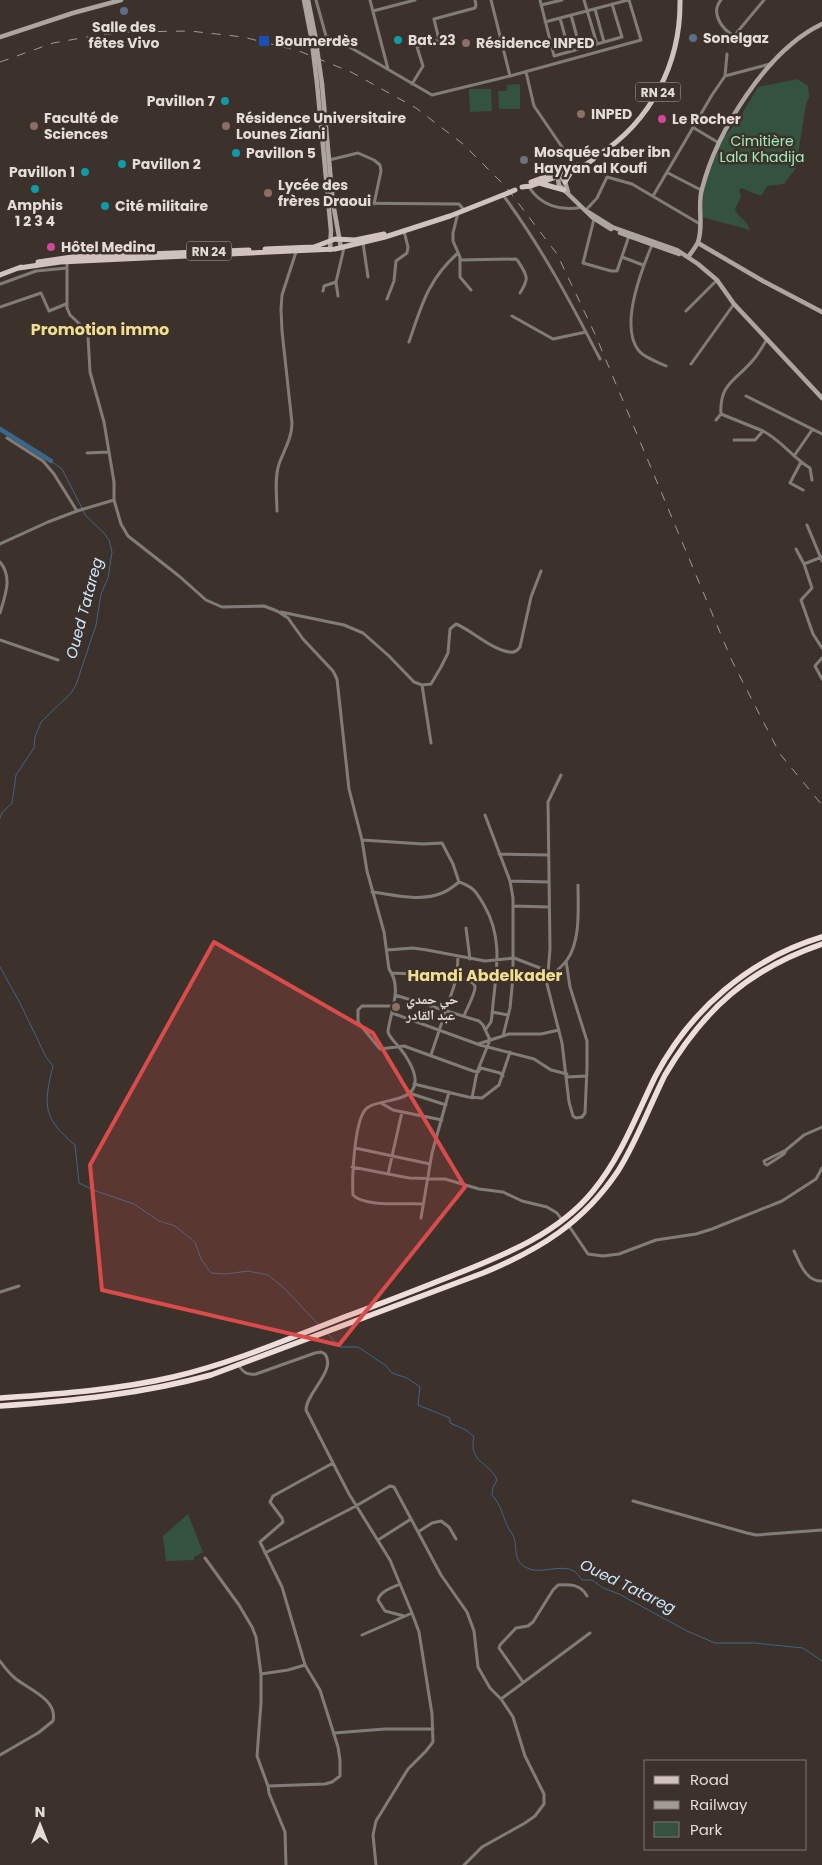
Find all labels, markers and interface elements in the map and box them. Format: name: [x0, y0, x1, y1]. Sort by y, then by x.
marker: Salle des fêtes Vivo: [118, 5, 130, 17]
place label: Salle des fêtes Vivo: [89, 17, 159, 53]
place label: Sonelgaz: [703, 28, 769, 48]
place label: Bat. 23: [408, 30, 456, 50]
place label: Boumerdès: [275, 31, 358, 51]
marker: Sonelgaz: [687, 32, 699, 44]
place label: Résidence INPED: [476, 33, 594, 53]
marker: Boumerdès: [257, 34, 271, 48]
marker: Bat. 23: [392, 34, 404, 46]
marker: Résidence INPED: [460, 37, 472, 49]
road number: RN 24: [636, 82, 680, 101]
place label: Pavillon 7: [147, 91, 215, 111]
marker: Pavillon 7: [219, 95, 231, 107]
place label: INPED: [591, 104, 632, 124]
place label: Faculté de Sciences: [44, 108, 119, 144]
place label: Résidence Universitaire Lounes Ziani: [236, 108, 406, 144]
marker: INPED: [575, 108, 587, 120]
place label: Le Rocher: [672, 109, 741, 129]
marker: Le Rocher: [656, 113, 668, 125]
marker: Faculté de Sciences: [28, 120, 40, 132]
marker: Résidence Universitaire Lounes Ziani: [220, 120, 232, 132]
park label: Cimitière Lala Khadija: [720, 131, 804, 167]
place label: Mosquée Jaber ibn Hayyan al Koufi: [534, 142, 671, 178]
place label: Pavillon 5: [246, 143, 316, 163]
marker: Pavillon 5: [230, 147, 242, 159]
place label: Pavillon 2: [132, 154, 201, 174]
marker: Mosquée Jaber ibn Hayyan al Koufi: [518, 154, 530, 166]
marker: Pavillon 2: [116, 158, 128, 170]
place label: Pavillon 1: [9, 162, 75, 182]
marker: Pavillon 1: [79, 166, 91, 178]
place label: Lycée des frères Draoui: [278, 175, 371, 211]
marker: Amphis 1 2 3 4: [29, 183, 41, 195]
marker: Lycée des frères Draoui: [262, 187, 274, 199]
place label: Amphis 1 2 3 4: [7, 195, 63, 231]
place label: Cité militaire: [115, 196, 209, 216]
marker: Cité militaire: [99, 200, 111, 212]
place label: Hôtel Medina: [61, 237, 156, 257]
marker: Hôtel Medina: [45, 241, 57, 253]
road number: RN 24: [186, 242, 232, 260]
district label: Promotion immo: [31, 318, 169, 341]
water label: Oued Tatareg: [60, 555, 108, 661]
district label: Hamdi Abdelkader: [408, 964, 563, 987]
place label: حي حمدي عبد القادر: [405, 989, 458, 1025]
marker: حي حمدي عبد القادر: [390, 1001, 402, 1013]
water label: Oued Tatareg: [577, 1554, 679, 1618]
legend: [644, 1760, 807, 1850]
text: Road: [690, 1769, 729, 1790]
text: Railway: [690, 1794, 748, 1815]
north arrow: [15, 1800, 65, 1850]
text: N: [35, 1802, 45, 1822]
text: Park: [690, 1819, 722, 1840]

